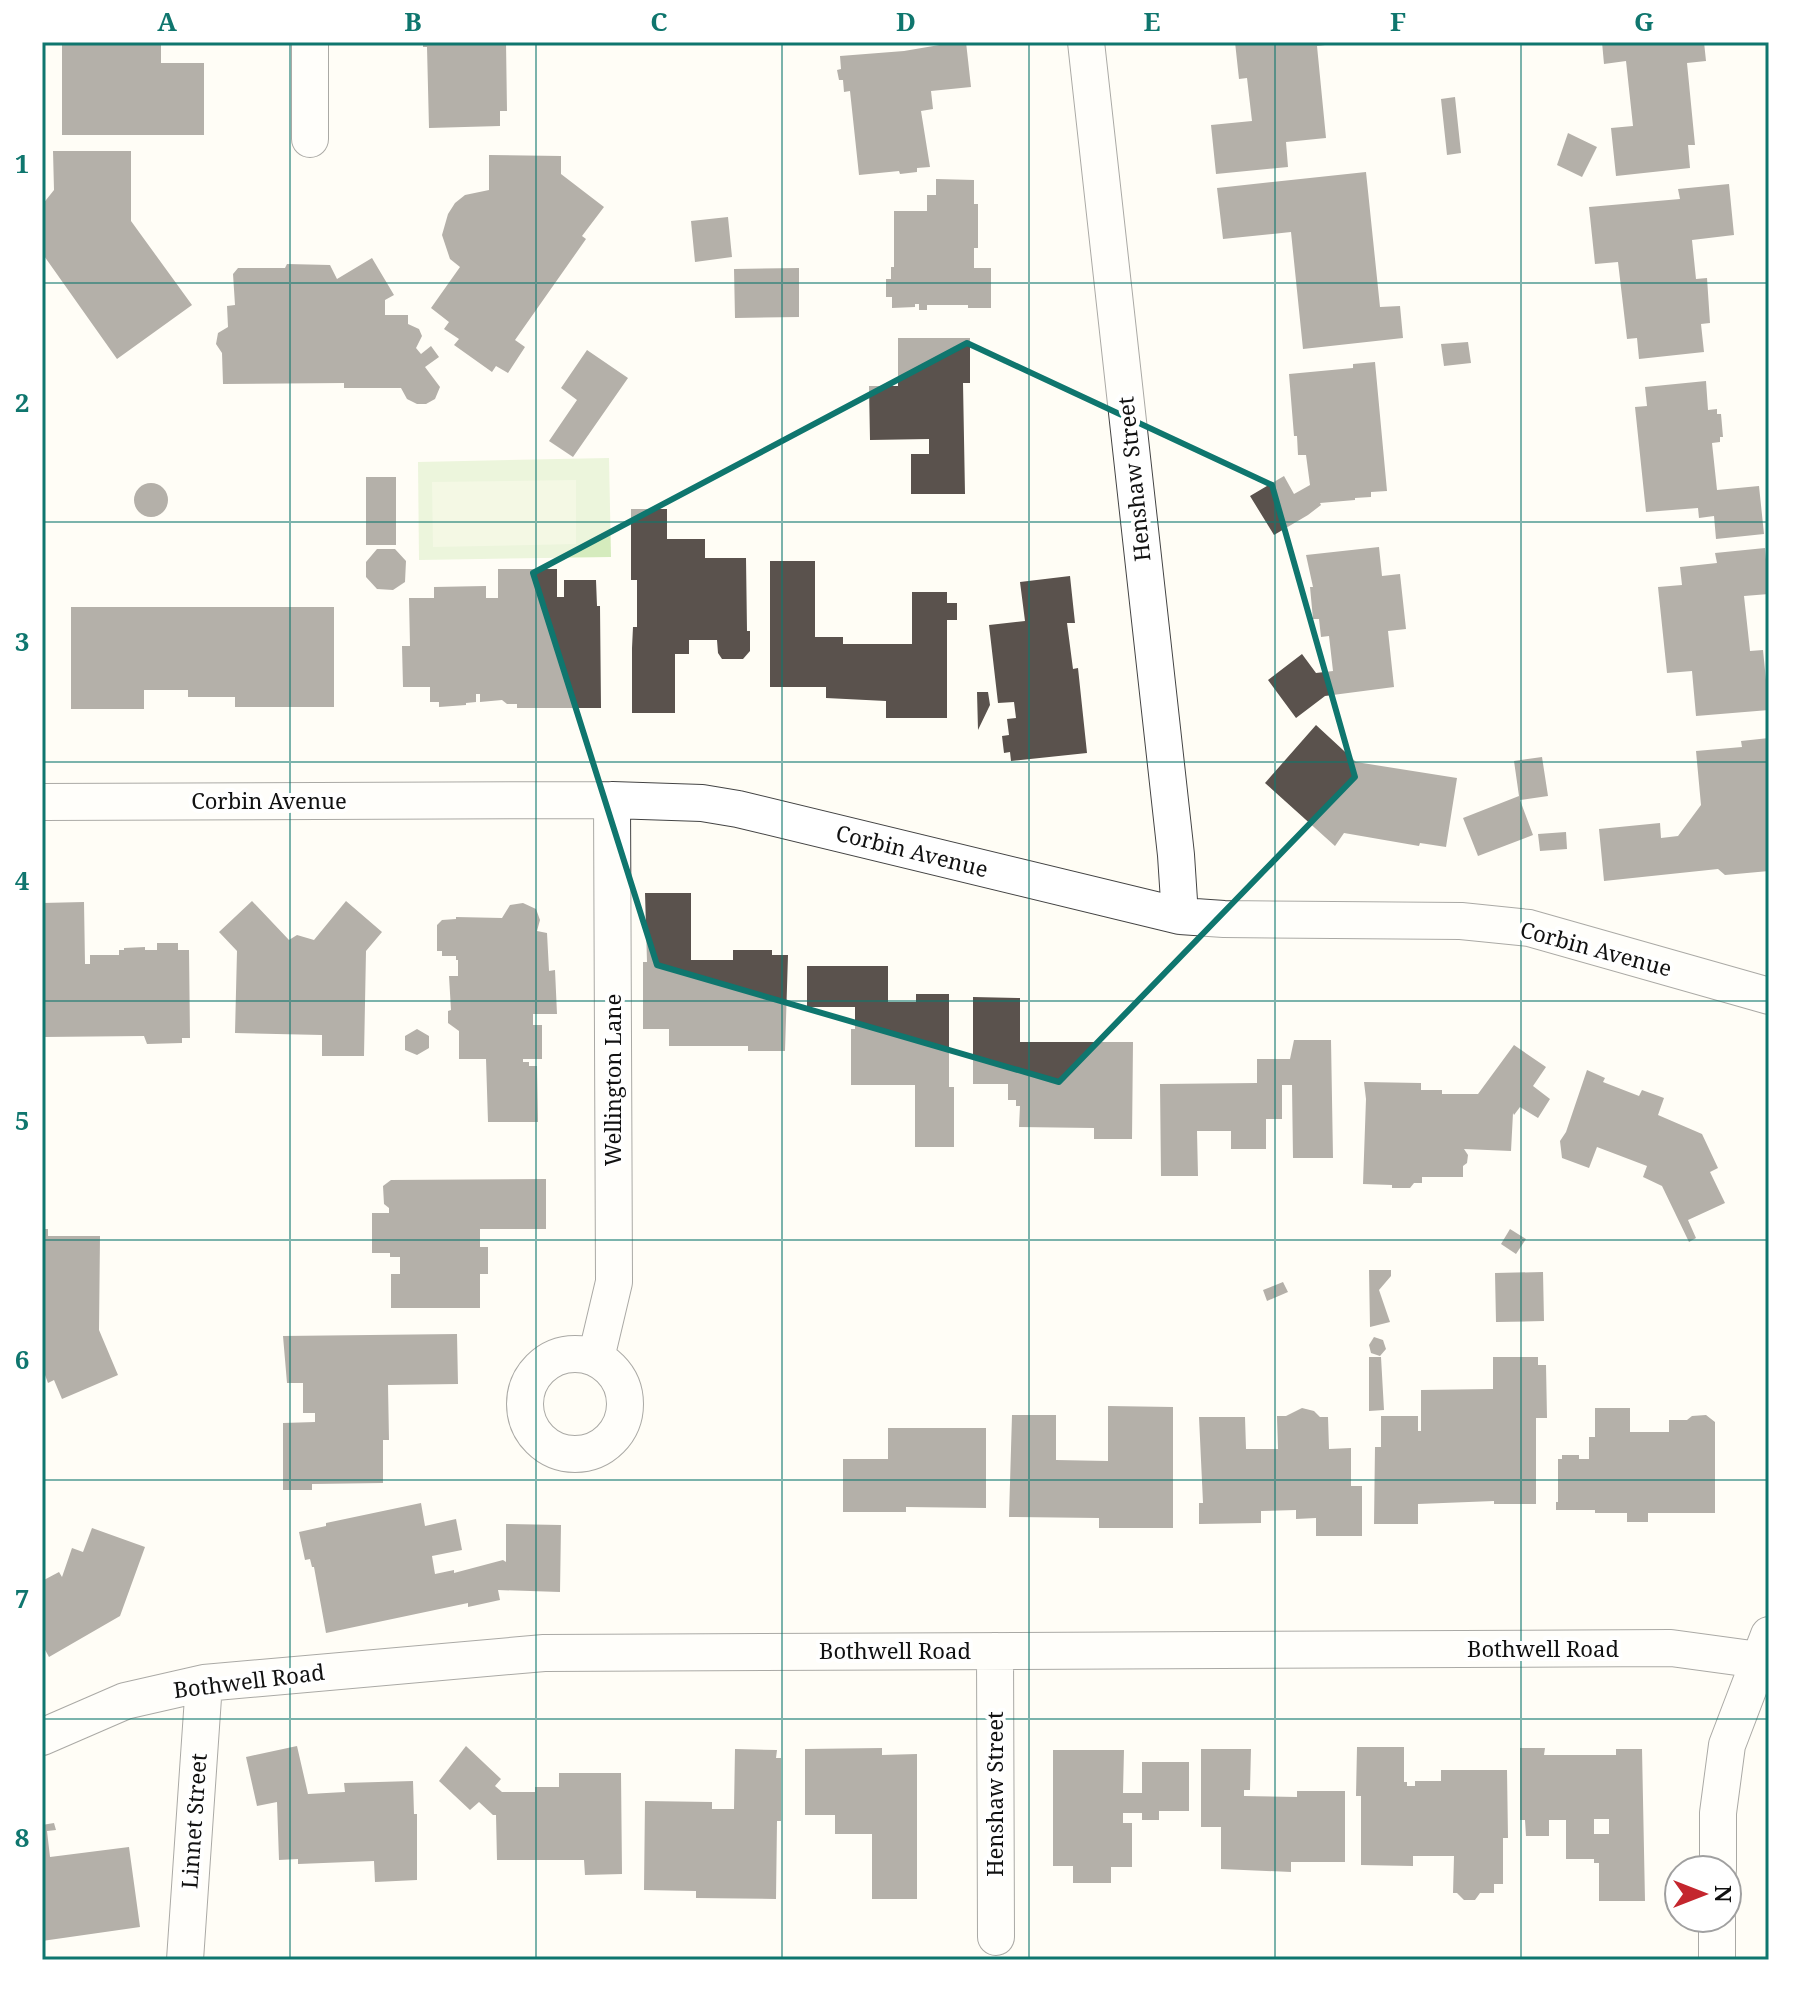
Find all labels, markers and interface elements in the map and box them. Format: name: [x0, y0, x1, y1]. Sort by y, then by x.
text: A: [157, 3, 177, 39]
text: B: [404, 3, 422, 39]
text: C: [650, 3, 668, 39]
text: D: [896, 3, 916, 39]
text: E: [1144, 3, 1161, 39]
text: F: [1390, 3, 1406, 39]
text: G: [1634, 3, 1654, 39]
text: 1: [15, 145, 29, 181]
text: 2: [15, 384, 29, 420]
street label: Henshaw Street: [1109, 395, 1157, 563]
text: 3: [15, 623, 29, 659]
street label: Corbin Avenue: [191, 785, 347, 815]
street label: Corbin Avenue: [833, 817, 991, 883]
text: 4: [15, 862, 30, 898]
street label: Corbin Avenue: [1517, 913, 1675, 983]
street label: Wellington Lane: [597, 994, 627, 1166]
text: 5: [15, 1102, 29, 1138]
text: 6: [15, 1341, 29, 1377]
text: 7: [15, 1580, 29, 1616]
street label: Bothwell Road: [1467, 1633, 1619, 1663]
street label: Bothwell Road: [819, 1635, 971, 1665]
street label: Bothwell Road: [172, 1656, 327, 1704]
street label: Henshaw Street: [979, 1711, 1009, 1877]
street label: Linnet Street: [173, 1752, 213, 1890]
text: 8: [15, 1819, 29, 1855]
north arrow: [1663, 1854, 1743, 1934]
text: N: [1709, 1885, 1739, 1903]

